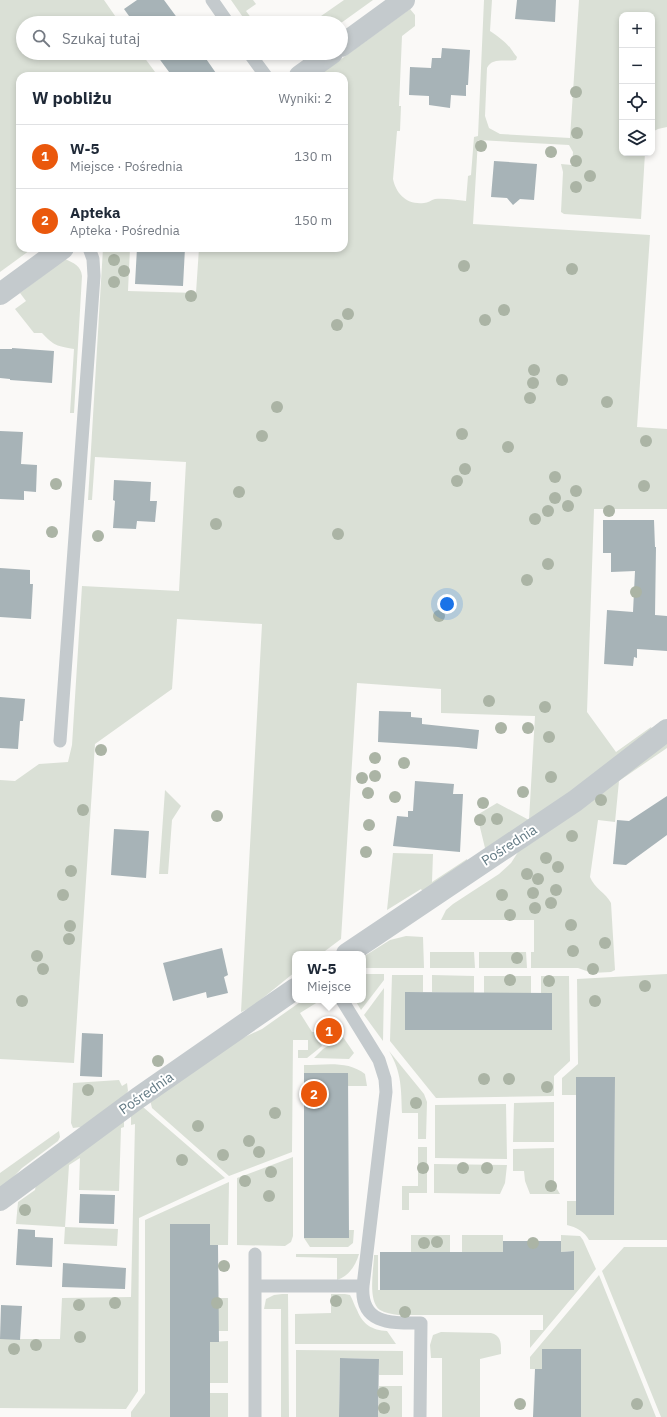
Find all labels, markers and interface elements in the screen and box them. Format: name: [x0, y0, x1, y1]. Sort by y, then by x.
map controls: [619, 12, 655, 156]
button: +: [619, 12, 655, 48]
search box: [16, 16, 348, 60]
icon: search: [30, 27, 52, 49]
text: Szukaj tutaj: [62, 29, 140, 48]
button: −: [619, 48, 655, 84]
button: locate: [619, 84, 655, 120]
text: W pobliżu: [32, 87, 112, 109]
text: Wyniki: 2: [279, 90, 332, 107]
button: layers: [619, 120, 655, 156]
text: W-5: [70, 139, 100, 158]
text: 1: [41, 148, 49, 165]
text: 130 m: [294, 148, 332, 165]
text: Miejsce · Pośrednia: [70, 158, 183, 175]
text: Apteka: [70, 203, 121, 222]
text: 2: [41, 212, 49, 229]
text: 150 m: [294, 212, 332, 229]
text: Apteka · Pośrednia: [70, 222, 180, 239]
your location: [437, 594, 457, 614]
street label: Pośrednia: [478, 820, 541, 870]
popup: [292, 951, 366, 1003]
text: W-5: [307, 959, 336, 978]
text: Miejsce: [307, 978, 351, 995]
pin: 1: [316, 1016, 342, 1046]
street label: Pośrednia: [115, 1067, 177, 1118]
pin: 2: [301, 1079, 327, 1109]

